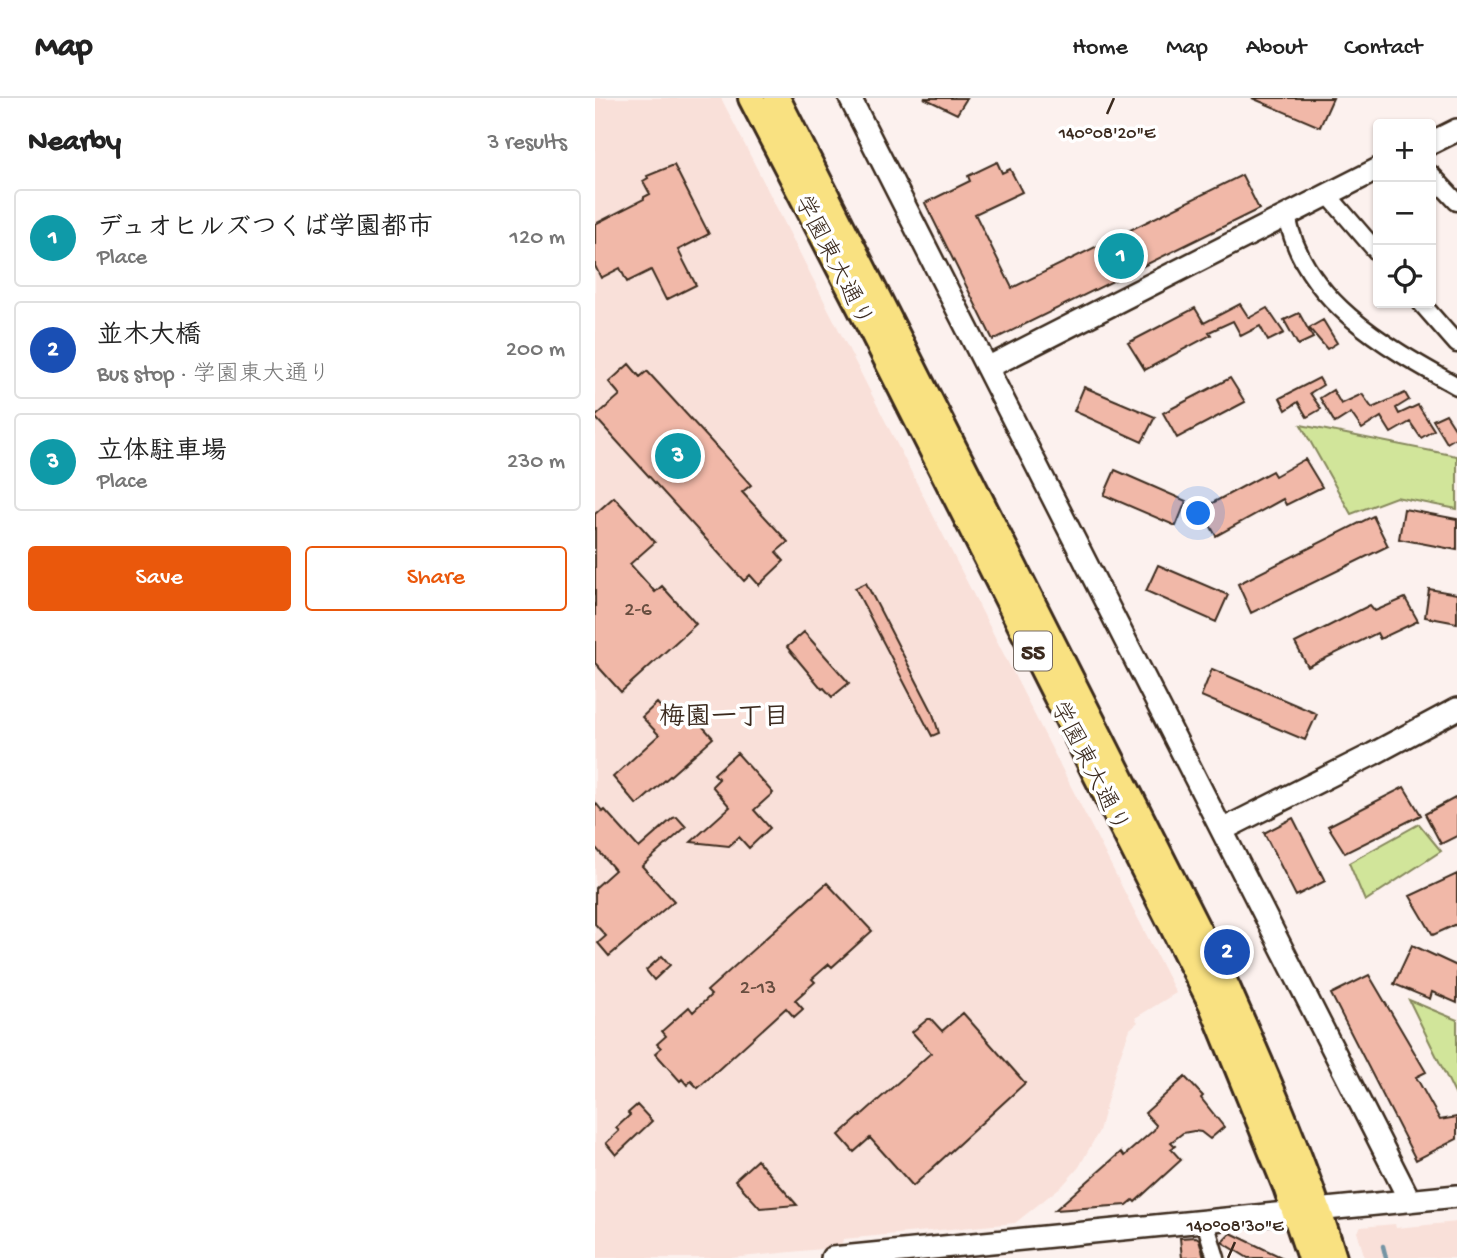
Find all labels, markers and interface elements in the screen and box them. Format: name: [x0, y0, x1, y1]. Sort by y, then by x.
text: Map: [35, 29, 92, 67]
text: Home: [1072, 34, 1128, 63]
text: Map: [1166, 34, 1208, 63]
text: About: [1246, 34, 1306, 63]
text: Contact: [1344, 34, 1422, 63]
map controls: [1373, 119, 1436, 308]
button: +: [1373, 119, 1436, 182]
text: 140°08'20"E: [1058, 124, 1156, 145]
text: Nearby: [28, 126, 121, 161]
text: 3 results: [487, 130, 567, 157]
button: −: [1373, 182, 1436, 245]
street label: 学園東大通り: [786, 190, 878, 332]
text: デュオヒルズつくば学園都市: [97, 214, 433, 245]
text: 1: [48, 225, 58, 252]
text: 120 m: [510, 225, 565, 252]
pin: 1: [1098, 230, 1144, 282]
text: Place: [97, 245, 147, 272]
button: locate: [1373, 245, 1436, 308]
text: 並木大橋: [97, 322, 201, 353]
text: 2: [47, 337, 59, 364]
text: 200 m: [506, 337, 565, 364]
text: Bus stop · 学園東大通り: [97, 362, 331, 389]
pin: 3: [655, 430, 701, 482]
text: 立体駐車場: [97, 438, 227, 469]
text: 3: [47, 449, 59, 476]
text: 230 m: [507, 449, 565, 476]
text: Place: [97, 469, 147, 496]
your location: [1181, 496, 1215, 530]
button: Save: [28, 546, 291, 611]
button: Share: [305, 546, 567, 611]
house number: 2-6: [624, 599, 652, 624]
road number: 55: [1014, 632, 1052, 670]
street label: 学園東大通り: [1042, 696, 1134, 838]
district label: 梅園一丁目: [659, 703, 789, 735]
pin: 2: [1204, 926, 1250, 978]
house number: 2-13: [740, 977, 776, 1002]
text: 140°08'30"E: [1185, 1217, 1284, 1238]

